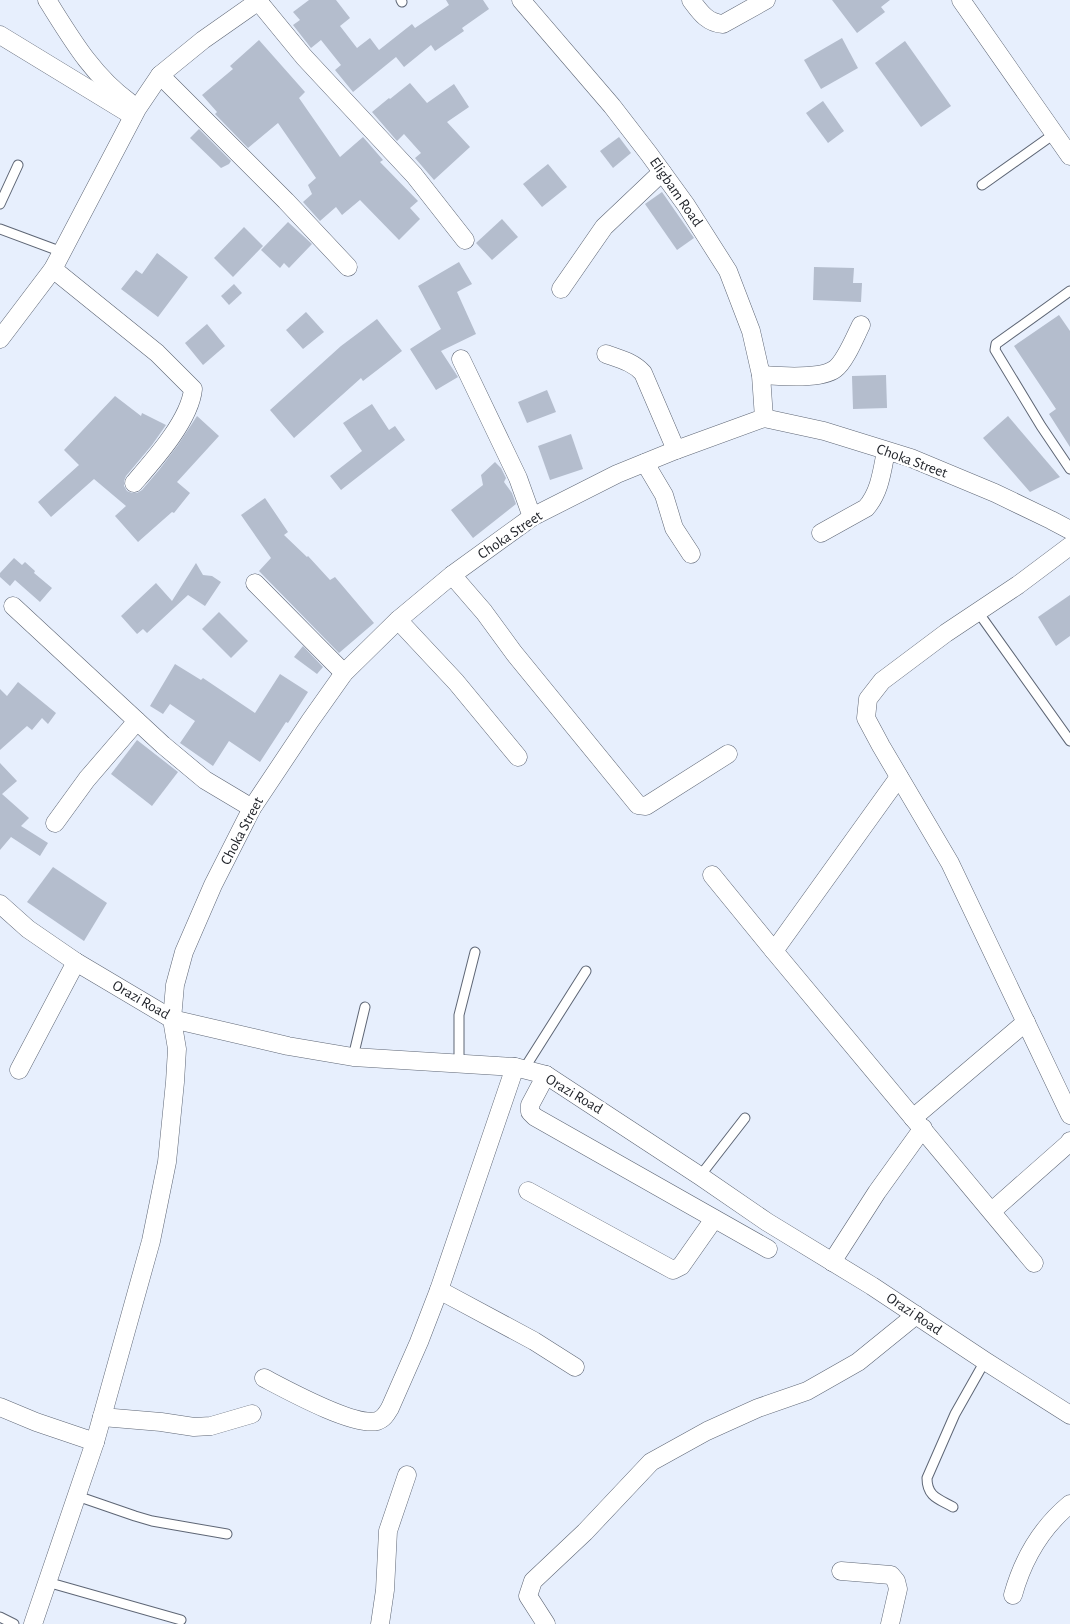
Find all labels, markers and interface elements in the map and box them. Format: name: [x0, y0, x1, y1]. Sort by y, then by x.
street label: Eligbam Road: [647, 155, 705, 230]
street label: Choka Street: [875, 441, 950, 481]
street label: Choka Street: [475, 508, 545, 562]
street label: Choka Street: [218, 795, 266, 867]
street label: Orazi Road: [110, 978, 172, 1022]
street label: Orazi Road: [543, 1071, 605, 1117]
street label: Orazi Road: [884, 1290, 945, 1338]

